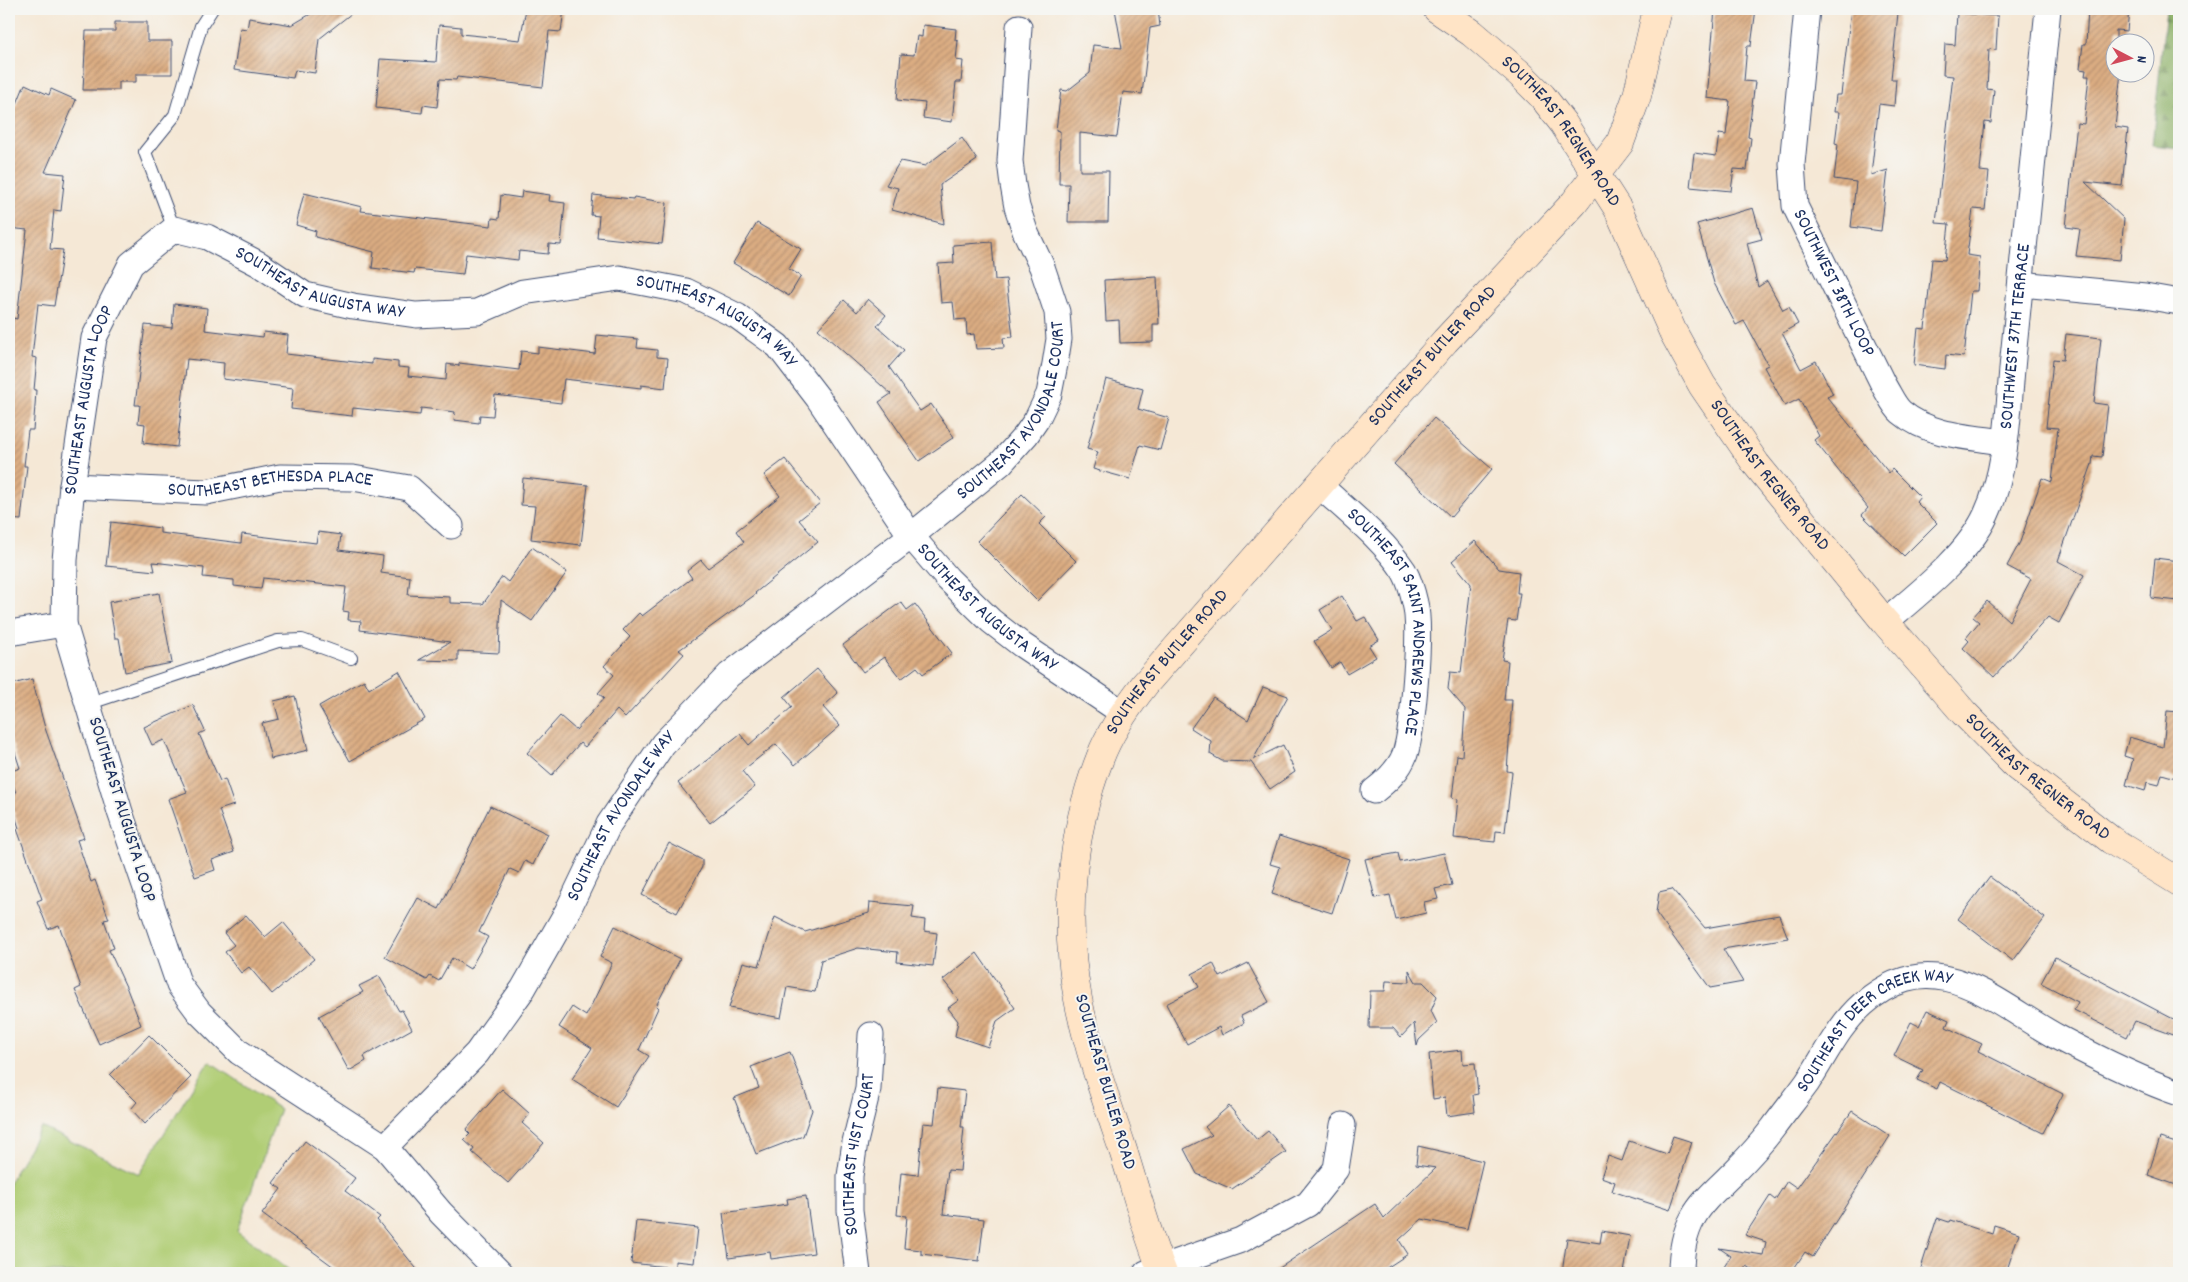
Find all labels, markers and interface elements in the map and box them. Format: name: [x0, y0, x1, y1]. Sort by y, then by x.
north arrow: [2106, 32, 2156, 82]
street label: SOUTHEAST REGNER ROAD: [1495, 49, 1627, 213]
text: N: [2131, 55, 2151, 64]
street label: SOUTHWEST 38TH LOOP: [1785, 205, 1881, 362]
street label: SOUTHEAST AUGUSTA WAY: [230, 240, 407, 327]
street label: SOUTHWEST 37TH TERRACE: [1993, 242, 2038, 431]
street label: SOUTHEAST AUGUSTA WAY: [634, 268, 804, 374]
street label: SOUTHEAST BUTLER ROAD: [1362, 280, 1503, 433]
street label: SOUTHEAST AUGUSTA LOOP: [58, 301, 121, 496]
street label: SOUTHEAST AVONDALE COURT: [951, 320, 1073, 507]
street label: SOUTHEAST REGNER ROAD: [1702, 394, 1836, 558]
street label: SOUTHEAST BETHESDA PLACE: [167, 463, 375, 506]
street label: SOUTHEAST SAINT ANDREWS PLACE: [1340, 502, 1431, 737]
street label: SOUTHEAST AUGUSTA WAY: [910, 537, 1064, 679]
street label: SOUTHEAST BUTLER ROAD: [1100, 583, 1235, 740]
street label: SOUTHEAST REGNER ROAD: [1958, 707, 2116, 848]
street label: SOUTHEAST AUGUSTA LOOP: [80, 714, 162, 906]
street label: SOUTHEAST AVONDALE WAY: [560, 724, 682, 906]
street label: SOUTHEAST DEER CREEK WAY: [1791, 963, 1956, 1099]
street label: SOUTHEAST BUTLER ROAD: [1066, 991, 1142, 1173]
street label: SOUTHEAST 41ST COURT: [836, 1072, 882, 1237]

